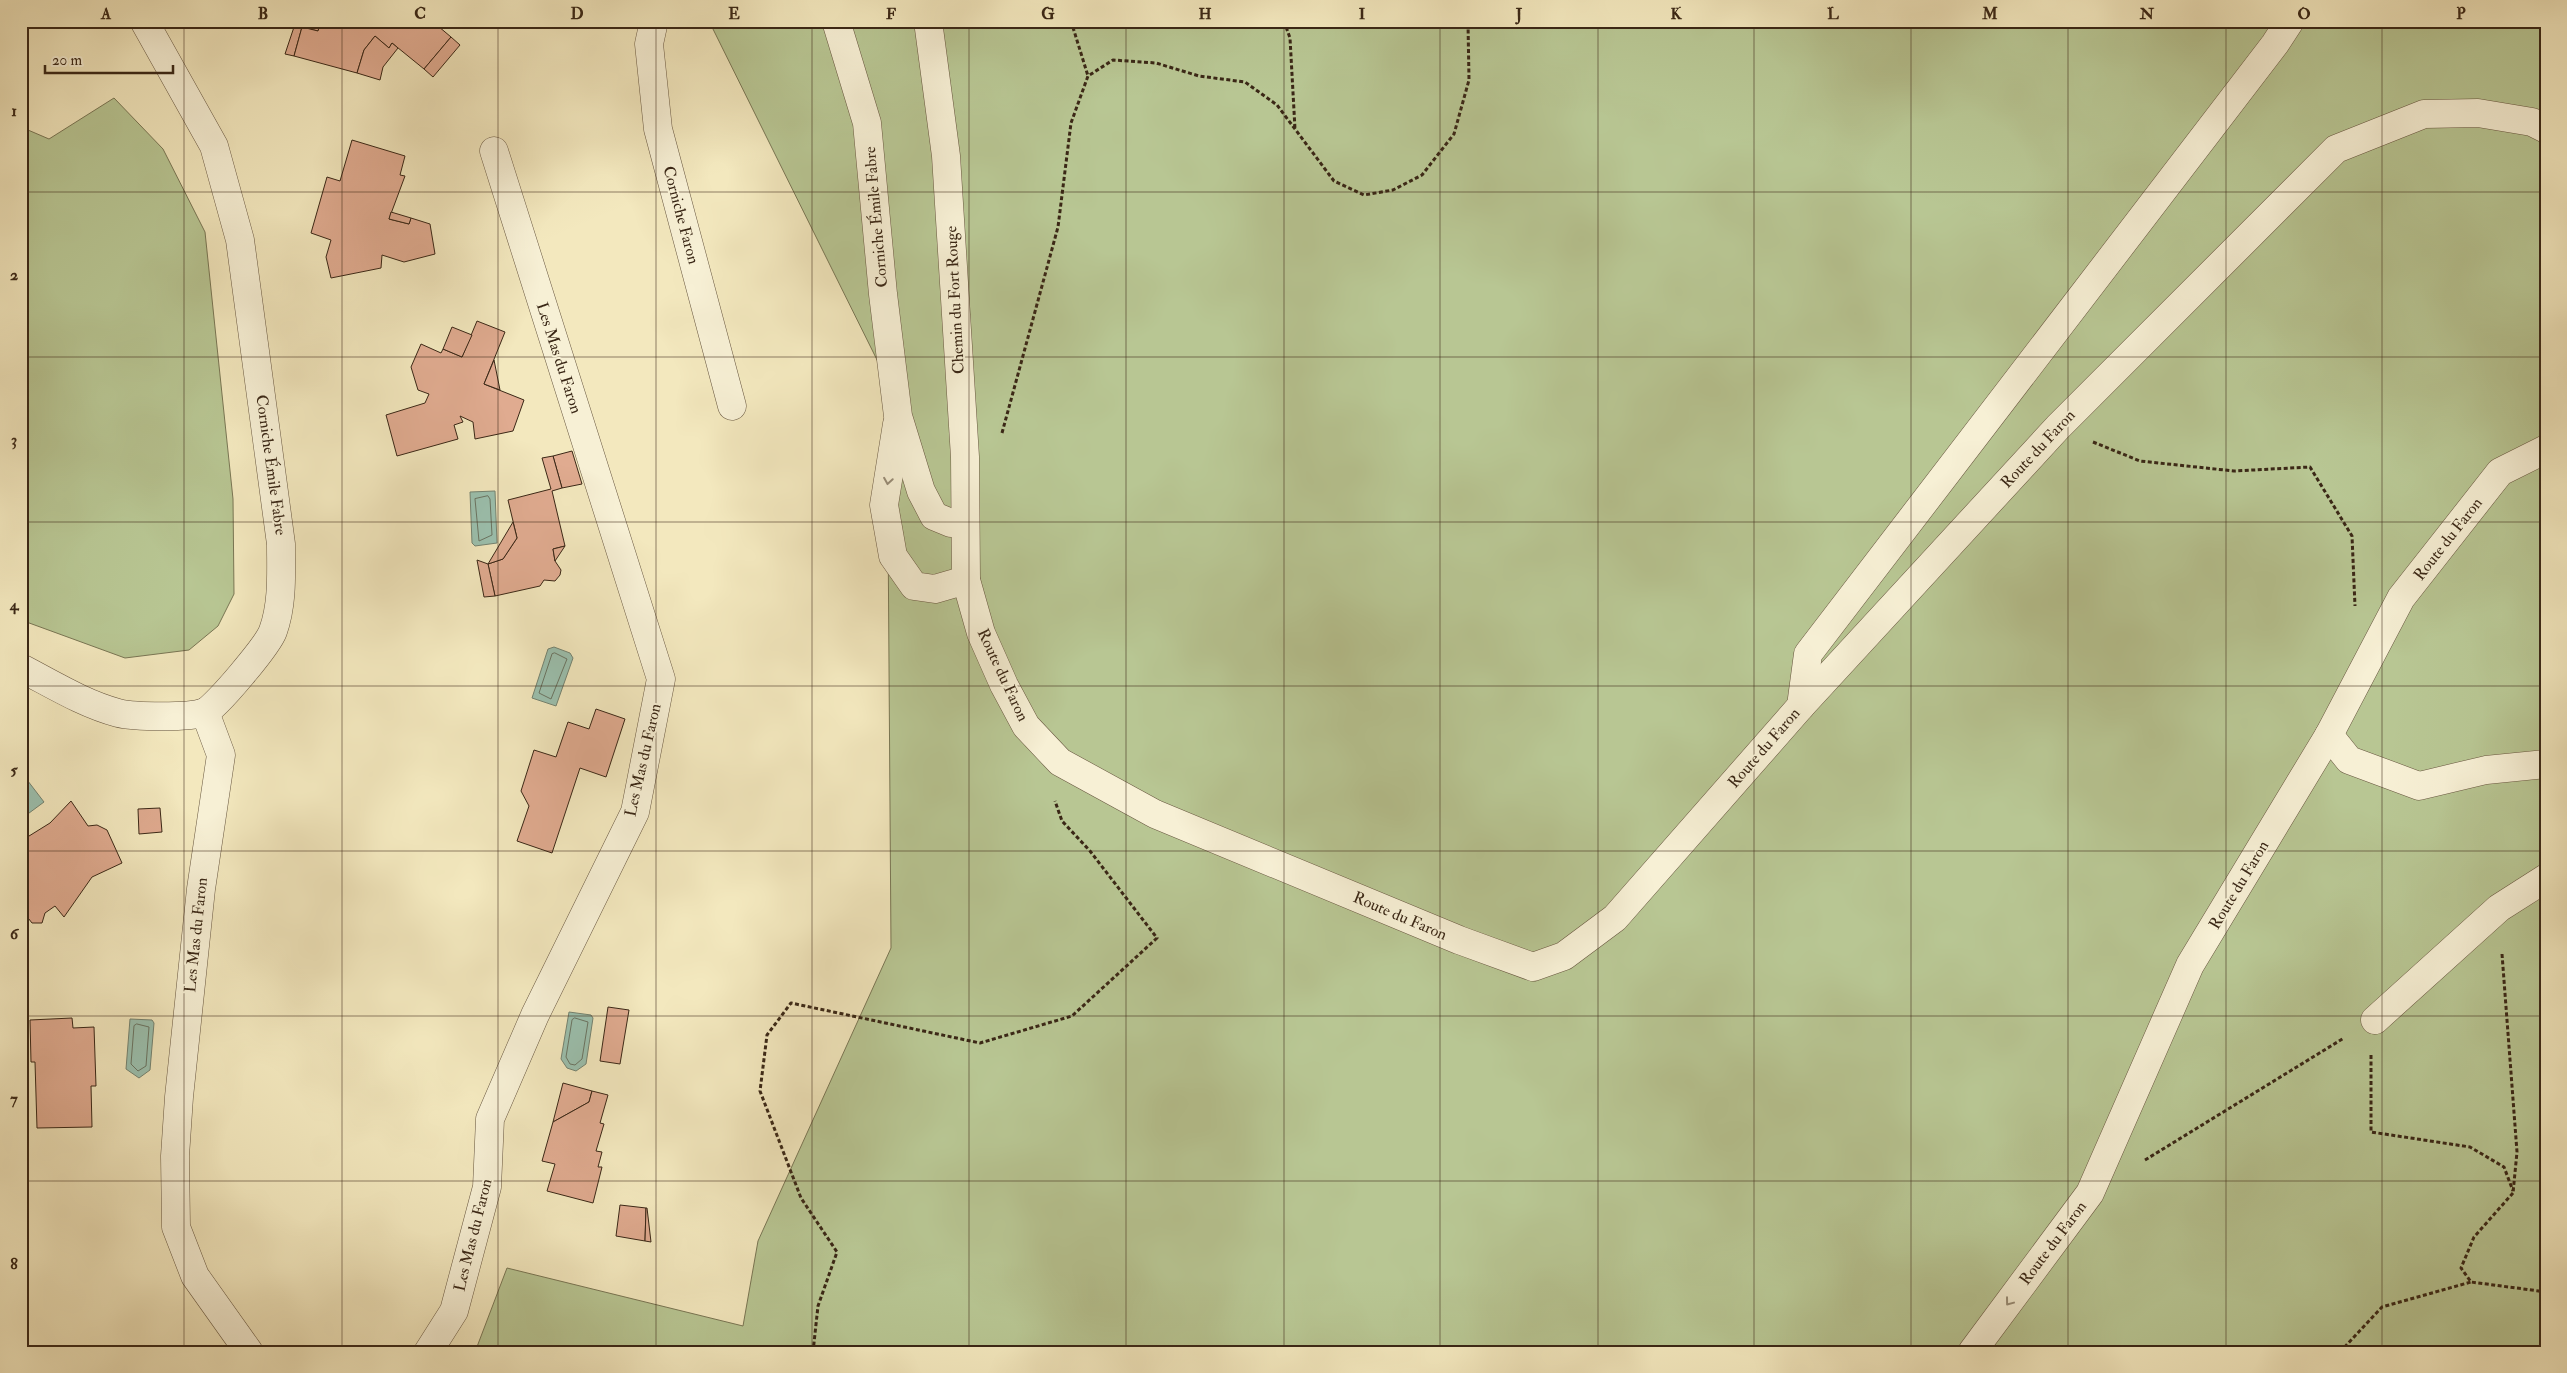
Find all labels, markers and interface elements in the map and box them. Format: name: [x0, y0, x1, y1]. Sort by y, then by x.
text: A: [100, 4, 112, 24]
text: B: [258, 4, 268, 24]
text: C: [414, 4, 426, 24]
text: D: [570, 4, 584, 24]
text: E: [728, 4, 740, 24]
text: F: [886, 4, 896, 24]
text: G: [1041, 4, 1055, 24]
text: H: [1198, 4, 1212, 24]
text: I: [1359, 4, 1366, 24]
text: J: [1515, 4, 1523, 25]
text: K: [1670, 4, 1682, 24]
text: L: [1827, 4, 1839, 24]
text: M: [1981, 4, 1998, 24]
text: N: [2139, 4, 2155, 24]
text: O: [2297, 4, 2311, 24]
text: P: [2456, 4, 2466, 24]
scale bar: [45, 42, 172, 74]
text: 20 m: [52, 51, 82, 70]
text: 1: [11, 101, 17, 121]
street label: Corniche Émile Fabre: [859, 145, 892, 288]
street label: Corniche Faron: [658, 164, 704, 266]
street label: Chemin du Fort Rouge: [941, 225, 969, 375]
text: 2: [10, 265, 18, 285]
street label: Les Mas du Faron: [532, 300, 586, 416]
street label: Corniche Émile Fabre: [251, 393, 292, 537]
street label: Route du Faron: [1997, 406, 2079, 492]
text: 3: [11, 430, 17, 450]
one-way arrow: [883, 477, 893, 486]
street label: Route du Faron: [2409, 493, 2487, 585]
text: 4: [9, 595, 20, 615]
street label: Route du Faron: [973, 625, 1033, 725]
street label: Les Mas du Faron: [620, 701, 666, 819]
street label: Route du Faron: [1724, 704, 1804, 792]
text: 5: [10, 760, 18, 780]
street label: Route du Faron: [2205, 837, 2273, 933]
street label: Les Mas du Faron: [180, 877, 212, 993]
street label: Route du Faron: [1350, 887, 1450, 945]
text: 6: [10, 924, 20, 944]
text: 7: [10, 1089, 18, 1109]
street label: Les Mas du Faron: [449, 1177, 497, 1293]
street label: Route du Faron: [2015, 1197, 2091, 1289]
text: 8: [10, 1254, 18, 1274]
one-way arrow: [2006, 1296, 2014, 1305]

